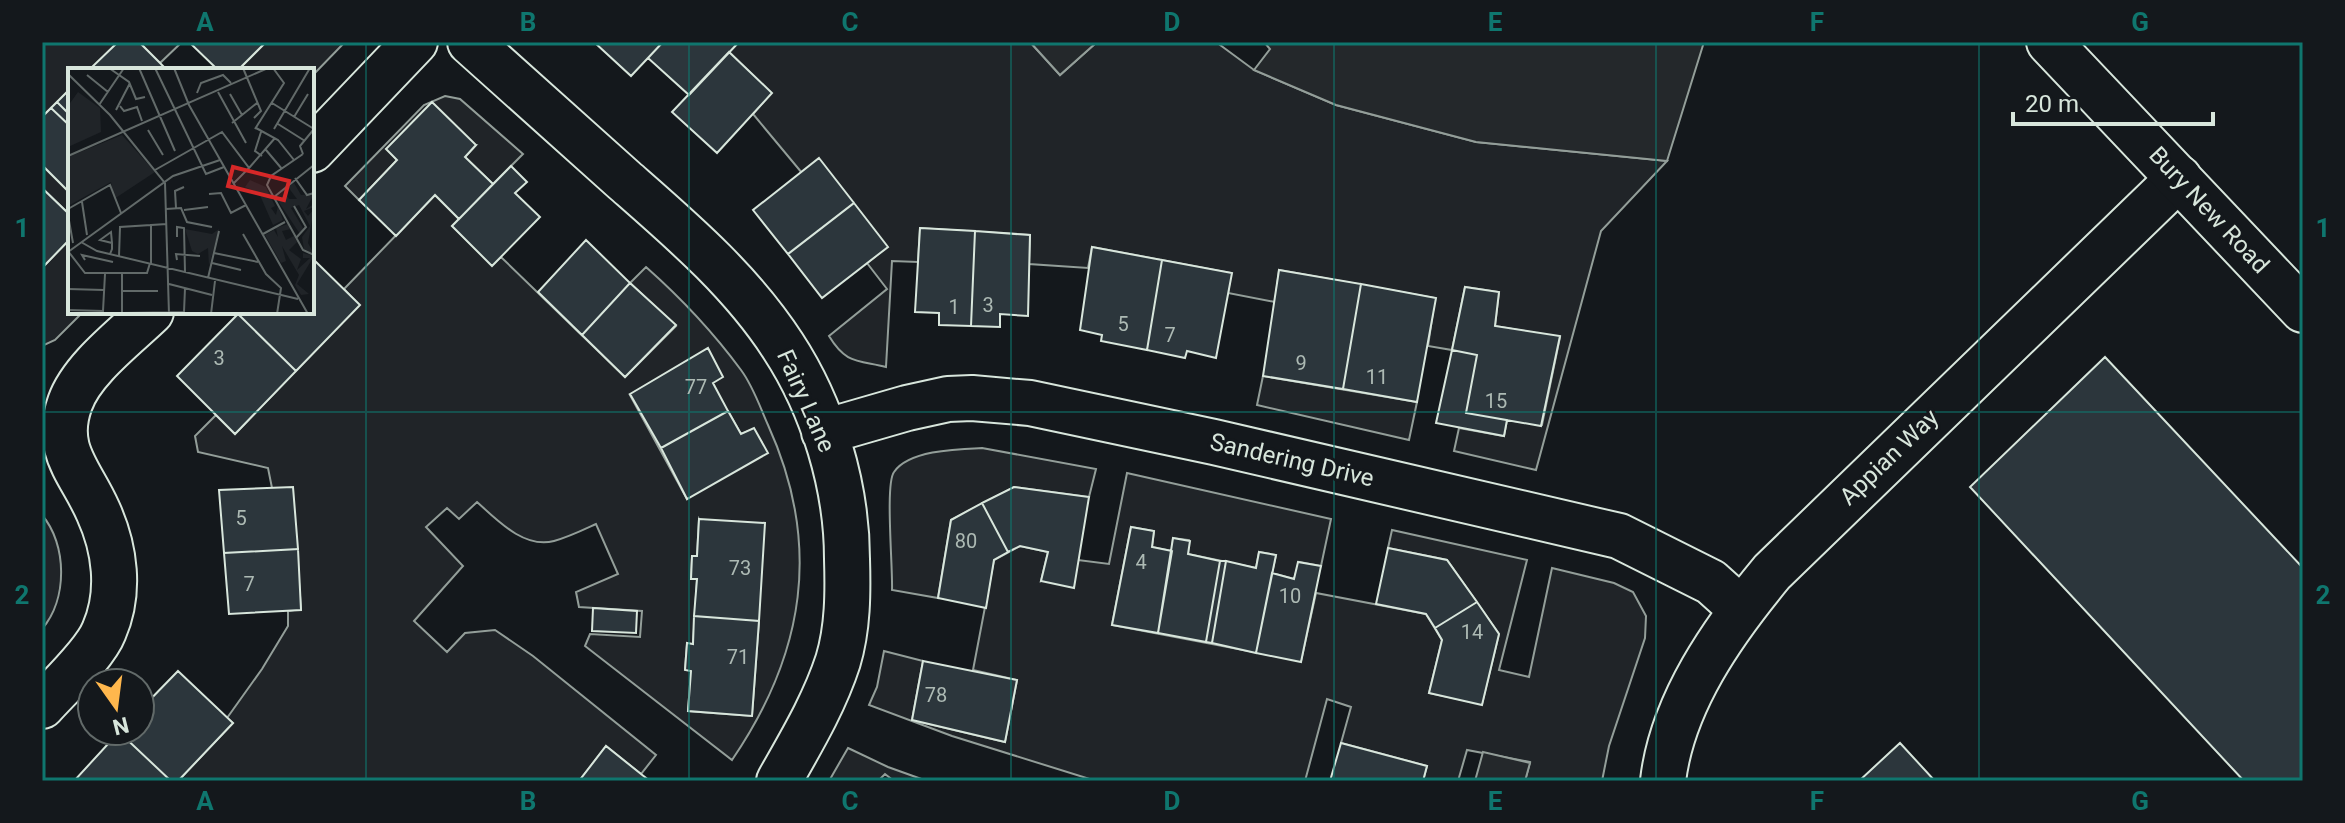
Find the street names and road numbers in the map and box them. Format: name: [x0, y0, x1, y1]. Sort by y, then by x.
street label: Bury New Road: [2143, 141, 2275, 279]
street label: Fairy Lane: [771, 345, 841, 457]
street label: Appian Way: [1834, 403, 1944, 511]
street label: Sandering Drive: [1207, 428, 1377, 492]

